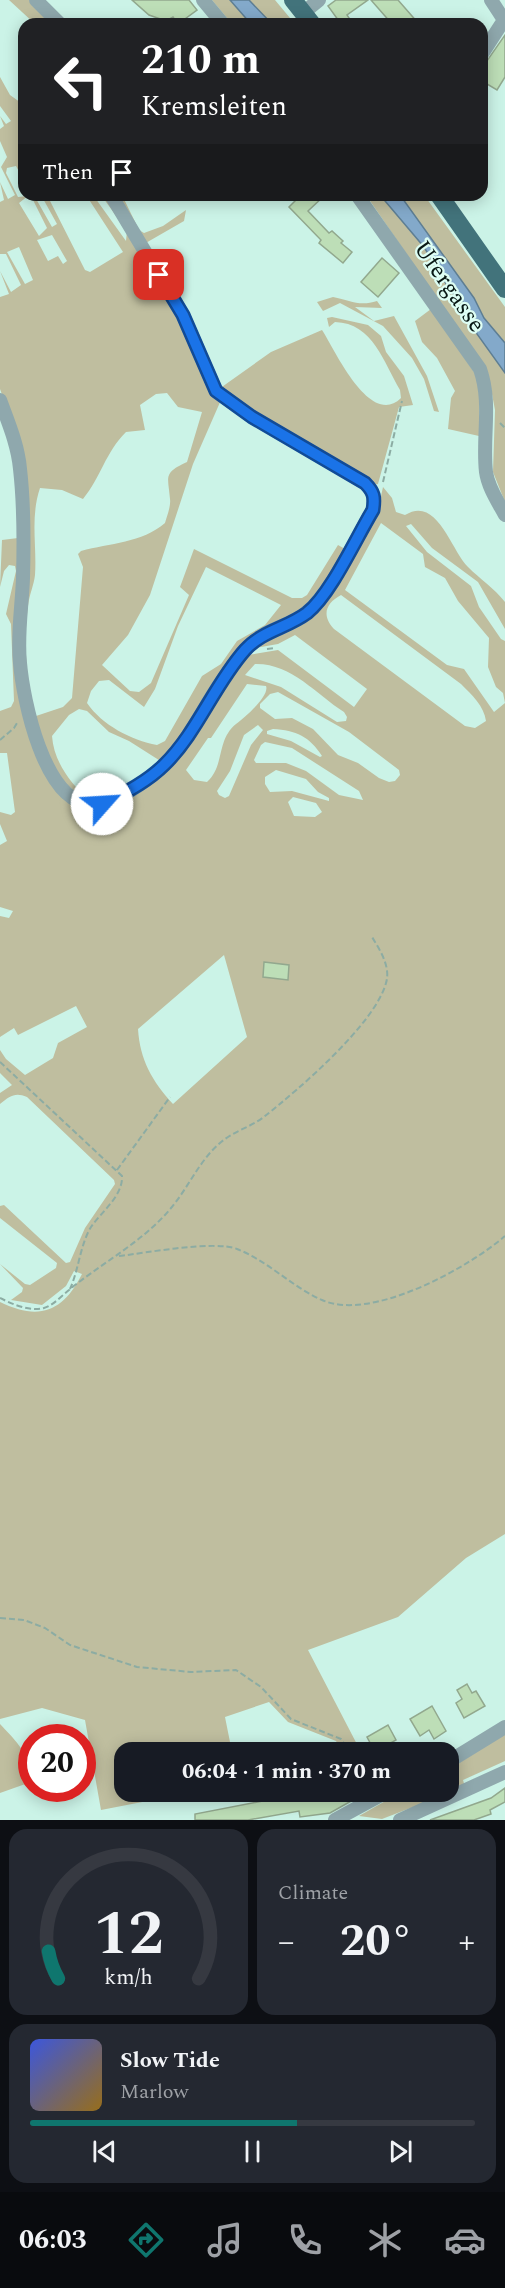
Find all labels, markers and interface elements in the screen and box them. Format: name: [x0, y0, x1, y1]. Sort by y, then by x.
text: 210 m: [141, 29, 260, 92]
icon: left: [42, 42, 120, 120]
text: Kremsleiten: [141, 86, 287, 128]
text: Then: [42, 156, 93, 189]
icon: arrive: [105, 156, 138, 189]
street label: Ufergasse: [404, 233, 494, 340]
pin: [133, 249, 184, 300]
icon: arrive: [142, 258, 175, 291]
position arrow: [70, 772, 134, 836]
speed limit sign: 20: [18, 1724, 96, 1802]
text: 06:04 · 1 min · 370 m: [182, 1755, 391, 1788]
text: Climate: [278, 1878, 348, 1908]
text: 12: [93, 1887, 164, 1982]
text: 20°: [340, 1907, 413, 1976]
text: −: [278, 1917, 295, 1967]
text: +: [459, 1917, 475, 1967]
text: km/h: [104, 1961, 153, 1994]
text: Slow Tide: [120, 2044, 220, 2077]
text: Marlow: [120, 2077, 189, 2107]
icon: previous: [88, 2135, 121, 2168]
icon: pause: [236, 2135, 269, 2168]
icon: next: [384, 2135, 417, 2168]
text: 06:03: [19, 2219, 87, 2261]
icon: directions: [125, 2219, 167, 2261]
icon: music: [204, 2219, 246, 2261]
icon: phone: [284, 2219, 326, 2261]
icon: climate: [364, 2219, 406, 2261]
icon: car: [444, 2219, 486, 2261]

